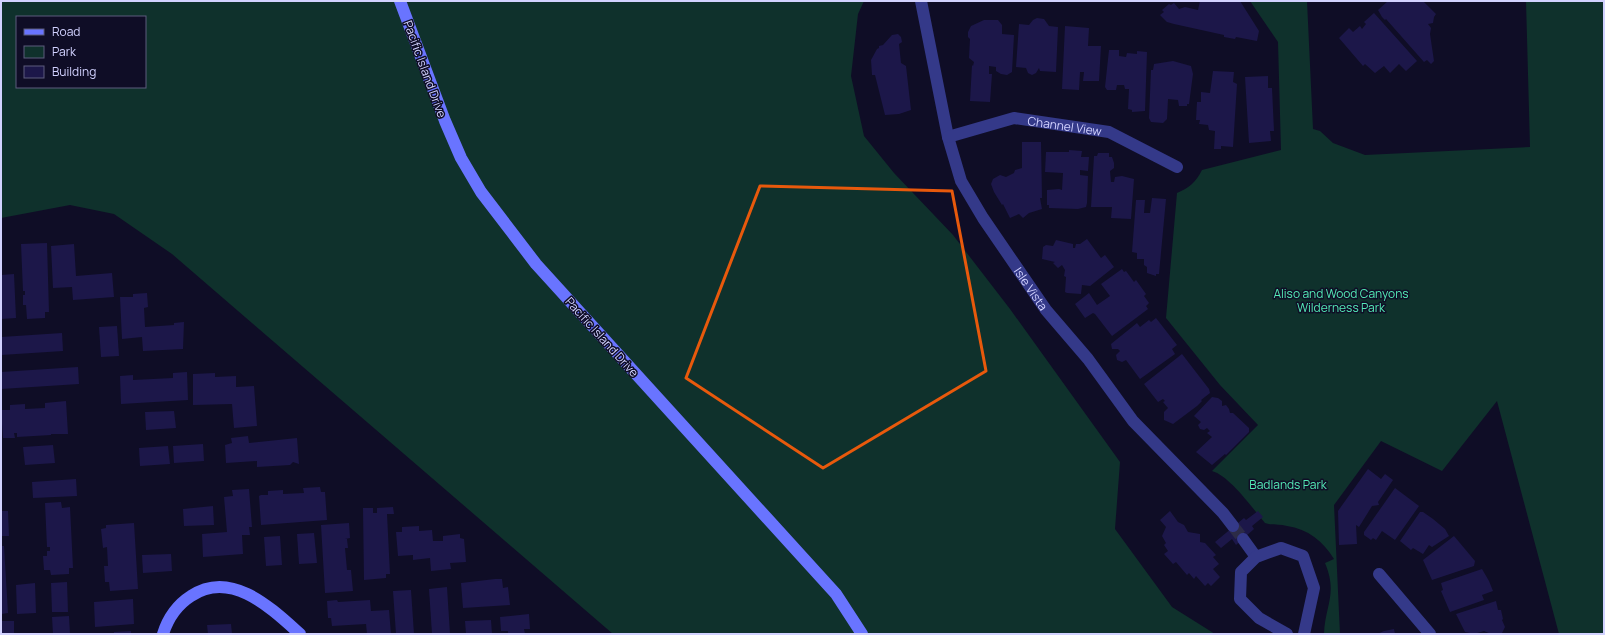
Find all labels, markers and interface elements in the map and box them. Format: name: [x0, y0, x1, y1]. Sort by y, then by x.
legend: [16, 16, 146, 88]
street label: Pacific Island Drive: [400, 18, 450, 120]
text: Road: [52, 23, 80, 40]
text: Park: [52, 43, 77, 60]
text: Building: [52, 63, 96, 80]
street label: Channel View: [1027, 112, 1103, 139]
street label: Isle Vista: [1010, 263, 1052, 313]
park label: Aliso and Wood Canyons Wilderness Park: [1273, 285, 1409, 316]
street label: Pacific Island Drive: [561, 293, 643, 381]
park label: Badlands Park: [1249, 476, 1328, 493]

